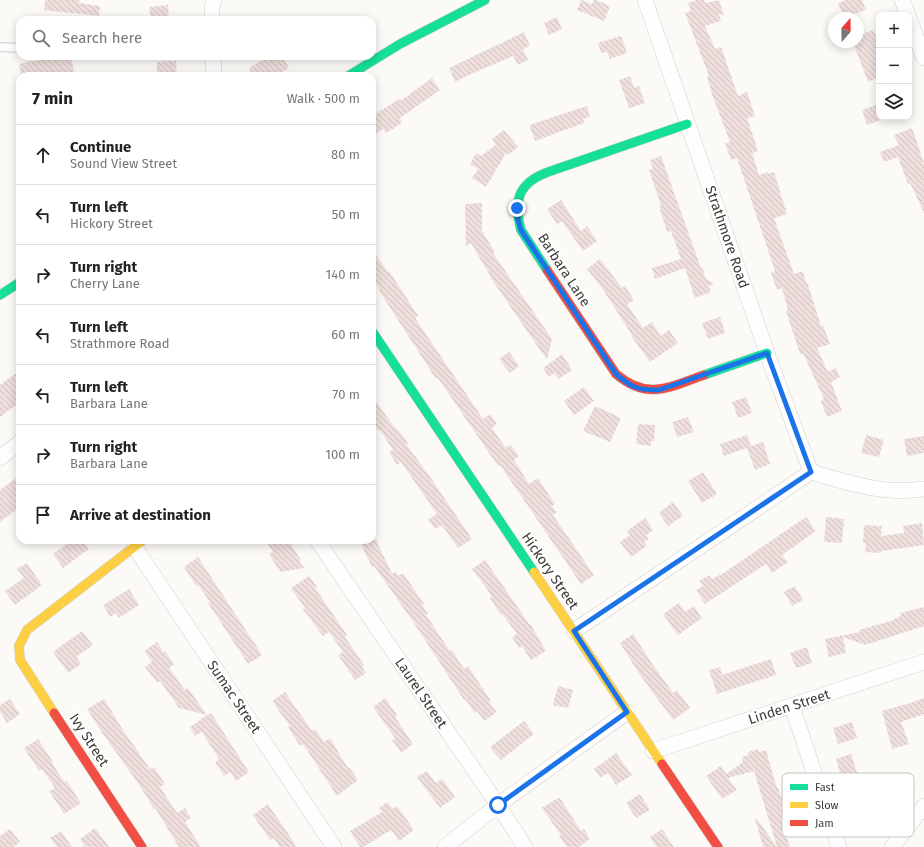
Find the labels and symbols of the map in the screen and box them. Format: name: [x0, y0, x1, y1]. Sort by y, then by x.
north arrow: [828, 12, 864, 48]
street label: Strathmore Road: [702, 184, 752, 290]
route end: [508, 199, 526, 217]
street label: Barbara Lane: [534, 230, 594, 310]
street label: Hickory Street: [518, 529, 583, 614]
street label: Laurel Street: [391, 655, 451, 732]
street label: Sumac Street: [204, 658, 265, 737]
street label: Linden Street: [746, 685, 833, 728]
street label: Ivy Street: [66, 710, 113, 770]
legend: [782, 773, 914, 837]
text: Fast: [815, 781, 835, 794]
route start: [489, 796, 507, 814]
text: Slow: [815, 799, 839, 812]
text: Jam: [815, 817, 834, 830]

